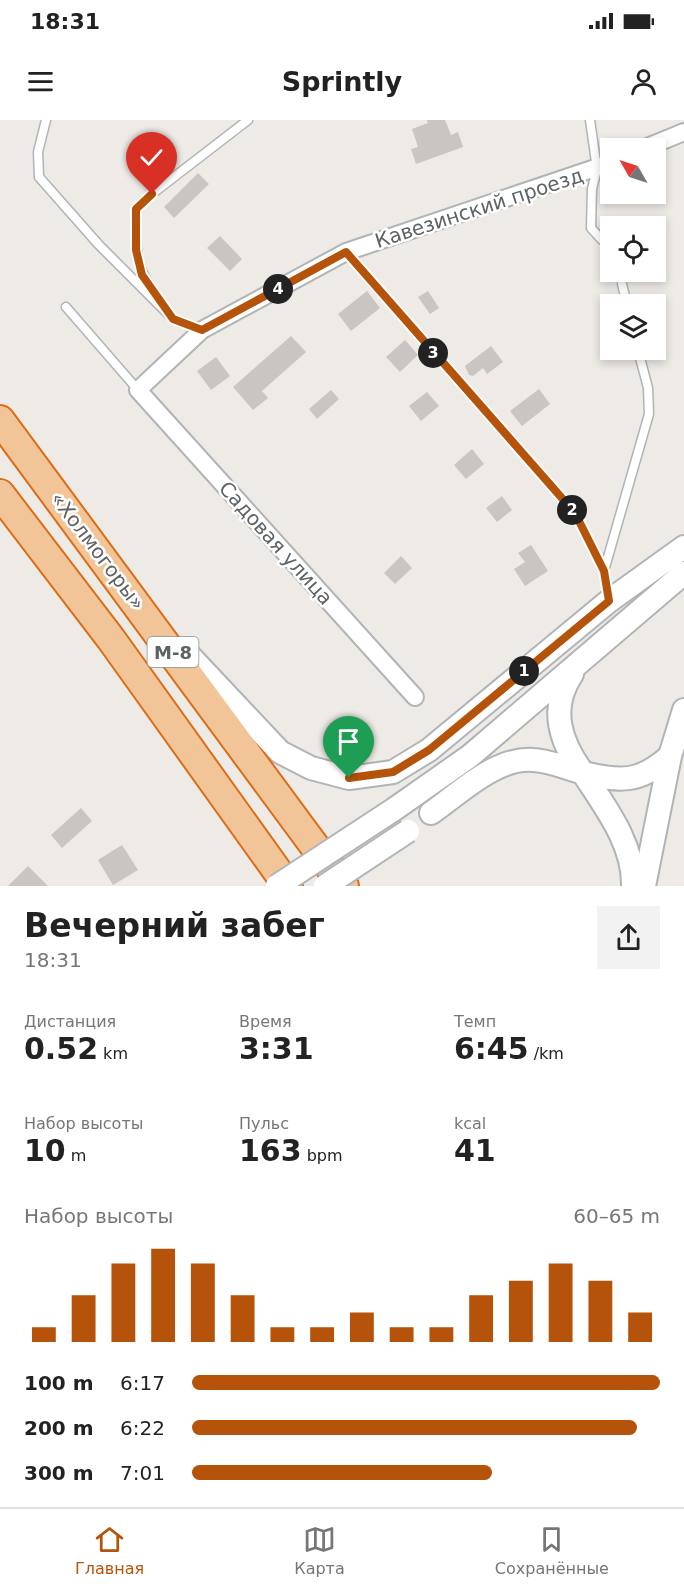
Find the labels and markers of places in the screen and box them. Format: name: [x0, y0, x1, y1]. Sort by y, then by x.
pin: [126, 132, 177, 194]
pin: 4: [263, 274, 293, 304]
pin: 3: [418, 338, 448, 368]
pin: 2: [557, 495, 587, 525]
pin: 1: [509, 656, 539, 686]
pin: [323, 716, 374, 778]

